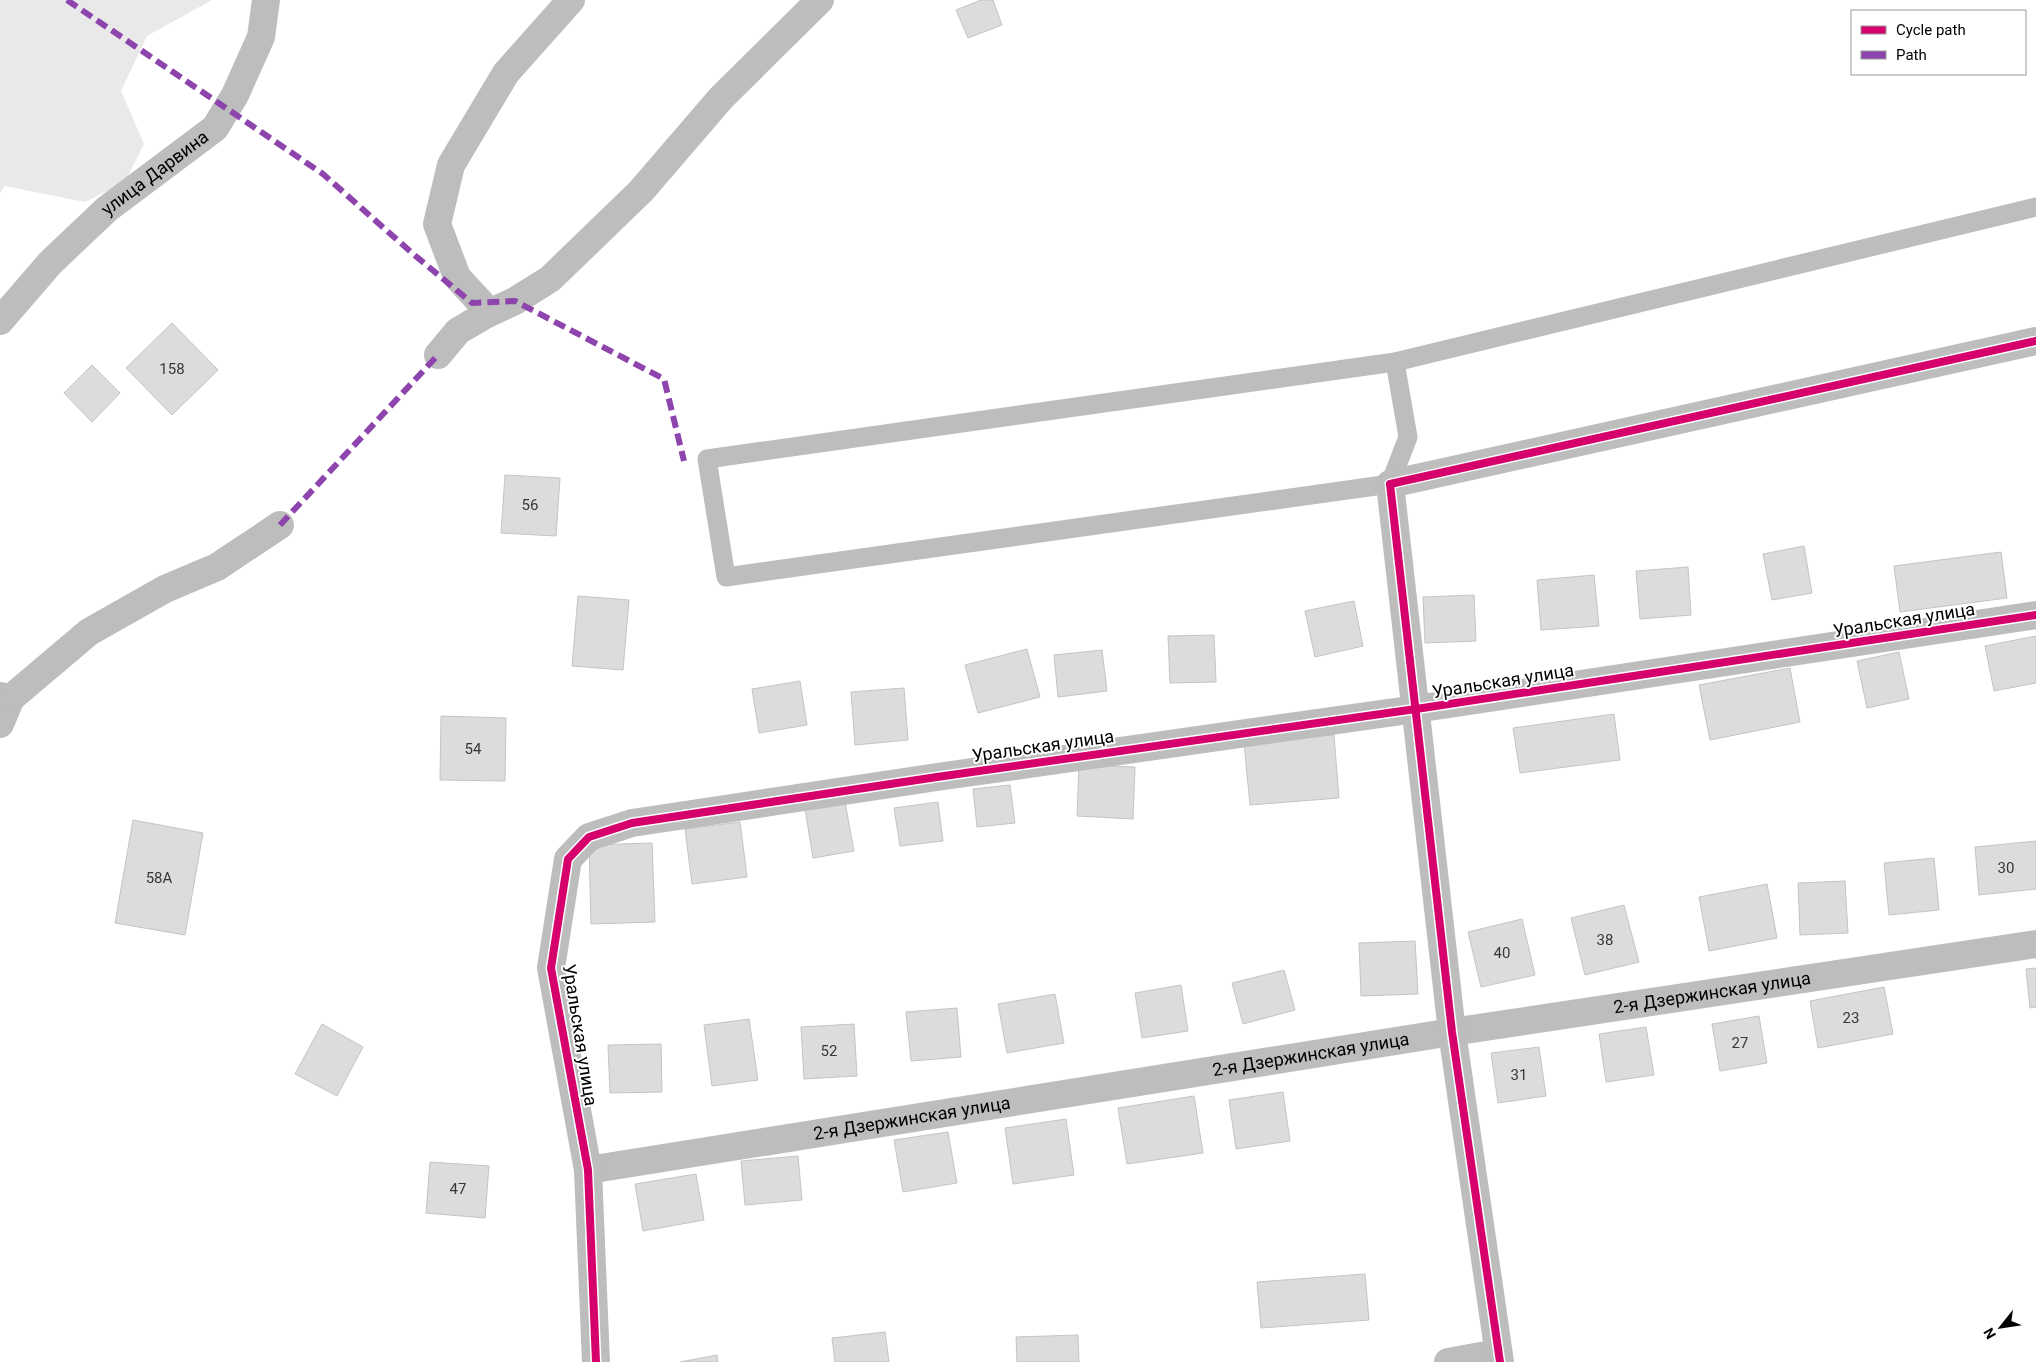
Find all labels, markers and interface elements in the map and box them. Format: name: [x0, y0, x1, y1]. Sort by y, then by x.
legend: [1851, 10, 2026, 75]
text: Cycle path: [1896, 21, 1966, 39]
text: Path: [1896, 46, 1927, 64]
street label: улица Дарвина: [96, 126, 212, 219]
house number: 158: [159, 360, 185, 378]
house number: 56: [522, 496, 538, 514]
street label: Уральская улица: [1832, 598, 1976, 641]
street label: Уральская улица: [1431, 659, 1575, 702]
street label: Уральская улица: [971, 725, 1115, 766]
house number: 54: [465, 740, 482, 758]
house number: 30: [1998, 859, 2014, 877]
house number: 58А: [146, 869, 173, 887]
house number: 38: [1597, 931, 1613, 949]
house number: 40: [1494, 944, 1510, 962]
street label: Уральская улица: [559, 963, 602, 1107]
street label: 2-я Дзержинская улица: [1612, 967, 1812, 1018]
house number: 23: [1843, 1009, 1859, 1027]
street label: 2-я Дзержинская улица: [1211, 1028, 1411, 1080]
house number: 27: [1732, 1034, 1748, 1052]
house number: 52: [821, 1042, 837, 1060]
house number: 31: [1511, 1066, 1527, 1084]
street label: 2-я Дзержинская улица: [812, 1092, 1012, 1144]
house number: 47: [450, 1180, 466, 1198]
north arrow: [1976, 1302, 2026, 1352]
text: N: [1980, 1325, 1999, 1342]

